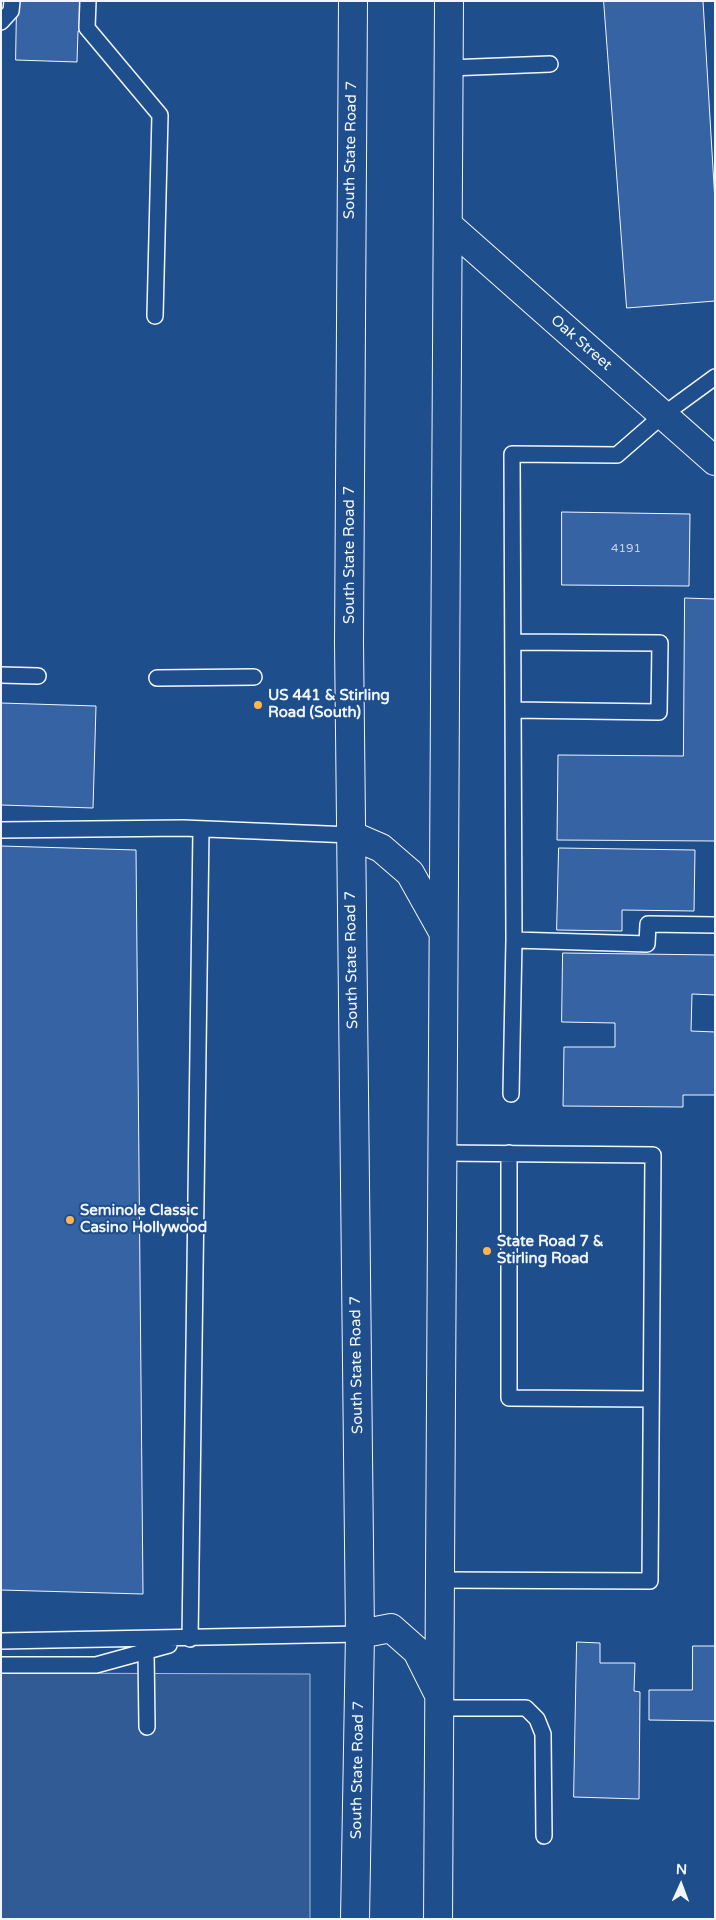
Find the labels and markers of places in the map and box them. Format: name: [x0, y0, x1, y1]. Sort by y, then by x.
place label: US 441 & Stirling Road (South): [268, 687, 390, 722]
marker: US 441 & Stirling Road (South): [252, 699, 264, 711]
place label: Seminole Classic Casino Hollywood: [80, 1202, 207, 1237]
marker: Seminole Classic Casino Hollywood: [64, 1214, 76, 1226]
place label: State Road 7 & Stirling Road: [497, 1233, 604, 1268]
marker: State Road 7 & Stirling Road: [481, 1245, 493, 1257]

